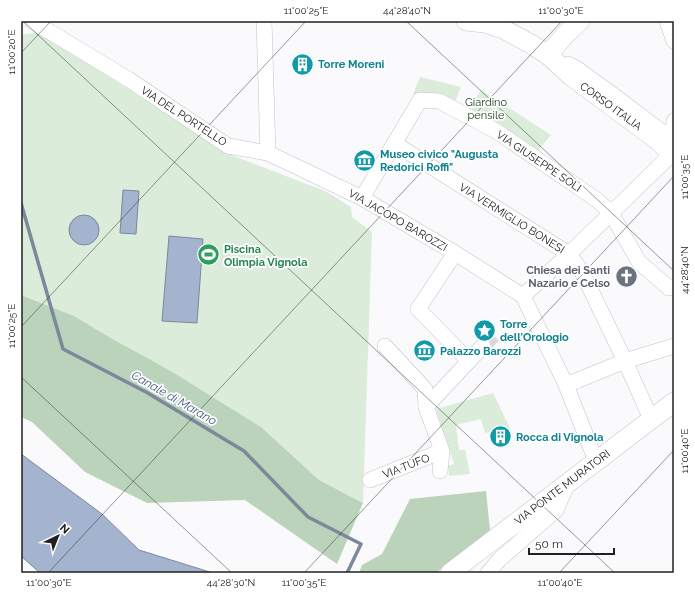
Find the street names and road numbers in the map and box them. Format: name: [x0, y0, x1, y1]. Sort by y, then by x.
street label: CORSO ITALIA: [577, 80, 645, 134]
street label: VIA DEL PORTELLO: [138, 84, 229, 149]
street label: VIA GIUSEPPE SOLI: [494, 128, 584, 195]
street label: VIA VERMIGLIO BONESI: [457, 181, 567, 256]
street label: VIA JACOPO BAROZZI: [346, 187, 450, 254]
street label: VIA PONTE MURATORI: [512, 447, 613, 528]
street label: VIA TUFO: [381, 452, 432, 481]

